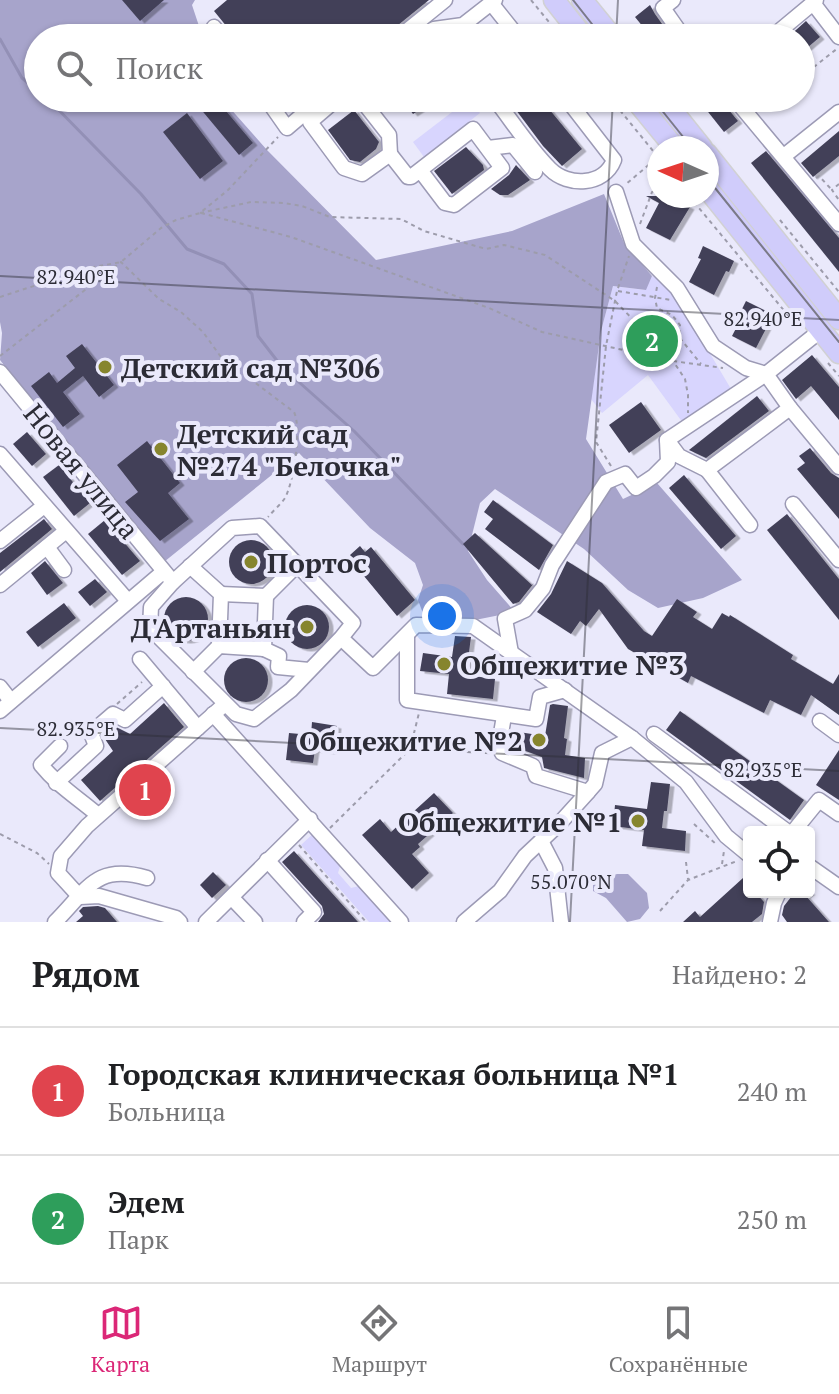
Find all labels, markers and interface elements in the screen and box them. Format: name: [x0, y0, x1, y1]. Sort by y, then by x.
search box: [24, 24, 815, 112]
icon: search: [52, 46, 96, 90]
text: Поиск: [116, 48, 203, 88]
north arrow: [647, 136, 719, 208]
text: 82.940°E: [37, 263, 116, 290]
text: 82.940°E: [724, 305, 803, 332]
pin: 2: [626, 311, 678, 371]
place label: Детский сад №306: [121, 349, 380, 386]
marker: Детский сад №306: [96, 358, 114, 376]
street label: Новая улица: [16, 396, 148, 546]
place label: Детский сад №274 "Белочка": [177, 415, 401, 484]
marker: Детский сад №274 "Белочка": [152, 440, 170, 458]
place label: Портос: [267, 544, 367, 581]
marker: Портос: [242, 553, 260, 571]
your location: [422, 596, 462, 636]
place label: Д'Артаньян: [131, 609, 291, 646]
marker: Д'Артаньян: [298, 618, 316, 636]
place label: Общежитие №3: [460, 646, 684, 683]
marker: Общежитие №3: [435, 655, 453, 673]
text: 82.935°E: [37, 715, 116, 742]
place label: Общежитие №2: [299, 722, 523, 759]
marker: Общежитие №2: [530, 731, 548, 749]
text: 82.935°E: [724, 756, 803, 783]
pin: 1: [119, 760, 171, 820]
place label: Общежитие №1: [398, 803, 622, 840]
marker: Общежитие №1: [629, 812, 647, 830]
map controls: [743, 826, 815, 898]
button: locate: [743, 826, 815, 898]
text: 55.070°N: [530, 868, 612, 895]
text: Рядом: [32, 952, 140, 997]
text: Найдено: 2: [672, 957, 807, 991]
text: Городская клиническая больница №1: [108, 1054, 680, 1094]
text: 1: [51, 1074, 65, 1108]
text: 240 m: [737, 1074, 807, 1108]
text: Больница: [108, 1094, 226, 1128]
text: Эдем: [108, 1182, 185, 1222]
text: 2: [51, 1202, 65, 1236]
text: 250 m: [737, 1202, 807, 1236]
text: Парк: [108, 1222, 169, 1256]
tab: Карта: [91, 1301, 150, 1378]
tab: Маршрут: [332, 1301, 427, 1378]
tab: Сохранённые: [609, 1301, 748, 1378]

